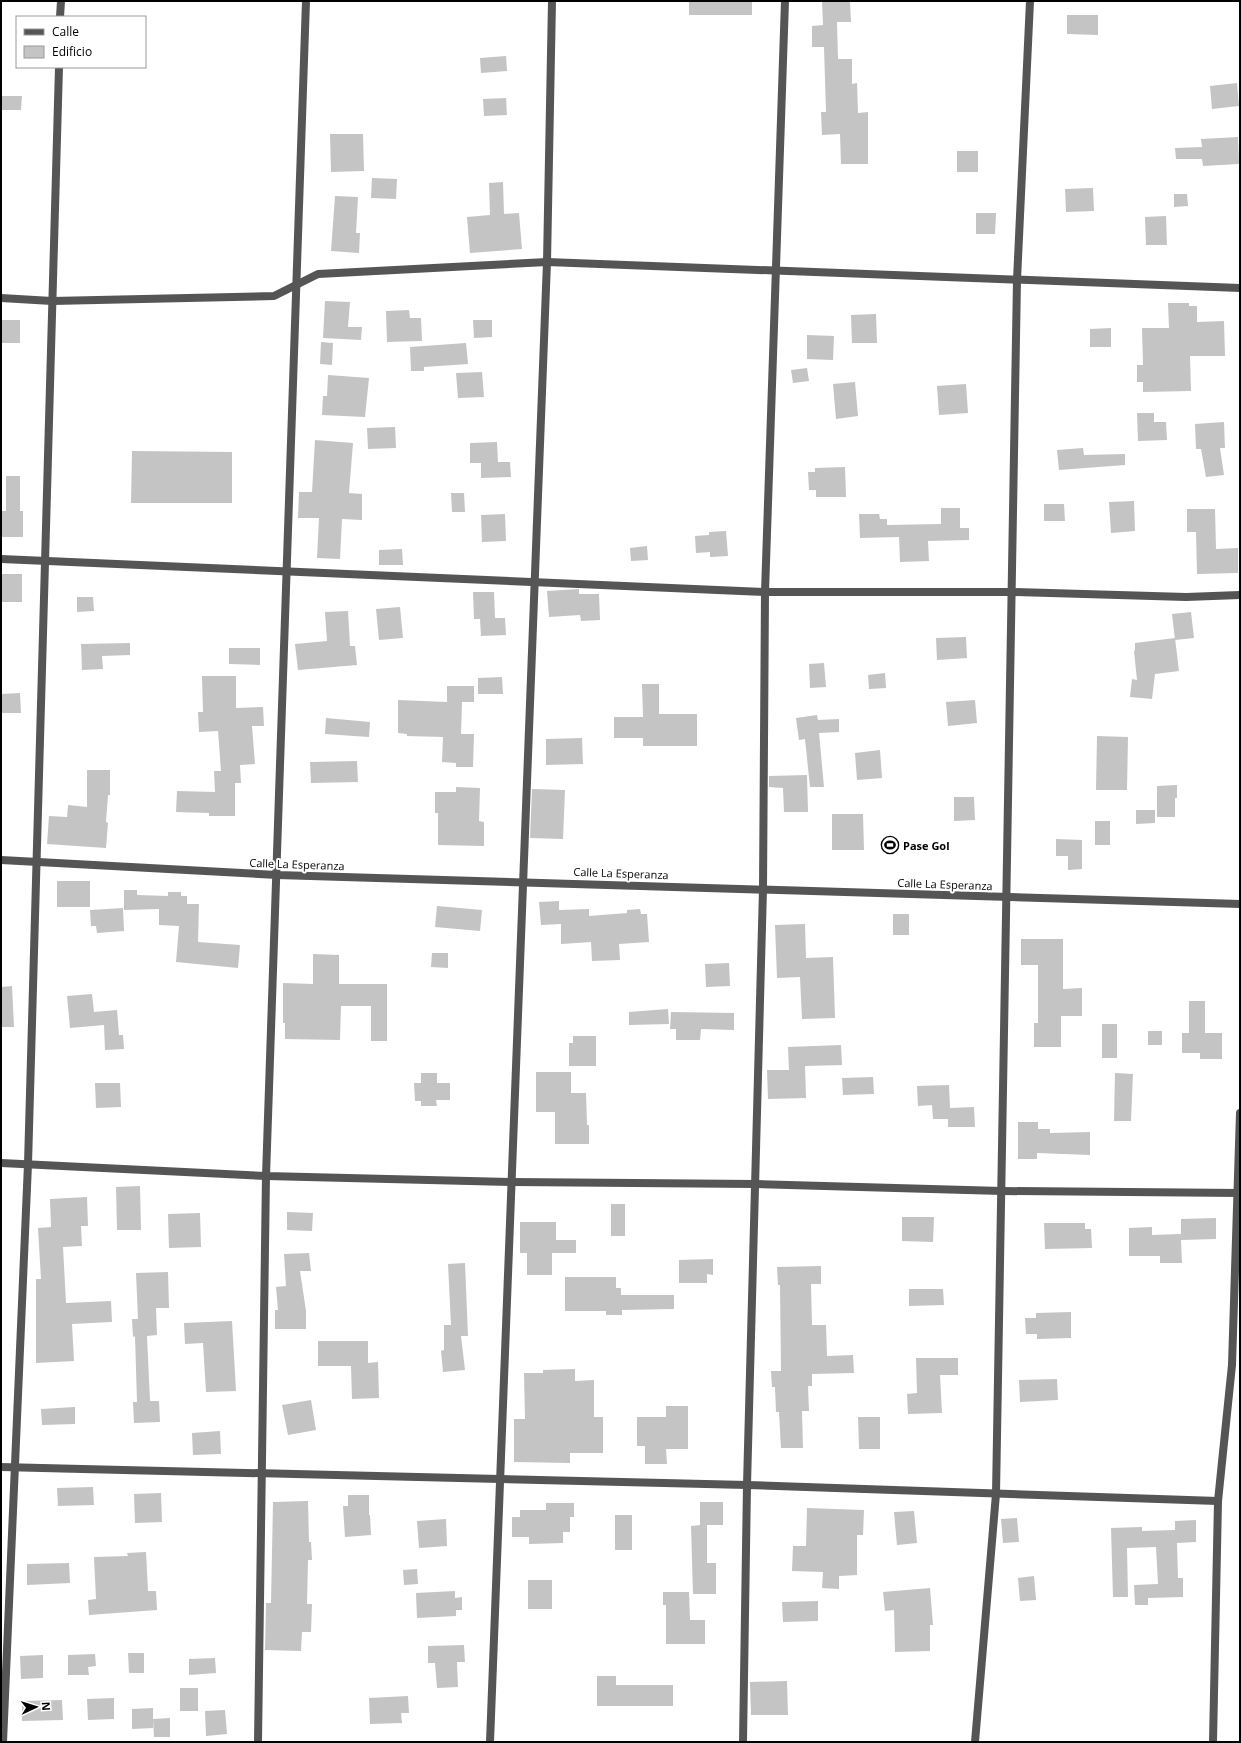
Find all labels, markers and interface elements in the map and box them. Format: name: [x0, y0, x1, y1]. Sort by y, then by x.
legend: [16, 16, 146, 68]
text: Calle: [52, 23, 79, 40]
text: Edificio: [52, 43, 92, 60]
sports icon: Pase Gol: [880, 835, 900, 855]
place label: Pase Gol: [903, 838, 950, 853]
street label: Calle La Esperanza: [249, 855, 345, 873]
street label: Calle La Esperanza: [573, 864, 669, 882]
street label: Calle La Esperanza: [897, 875, 993, 893]
north arrow: [16, 1687, 56, 1727]
text: N: [39, 1701, 54, 1711]

